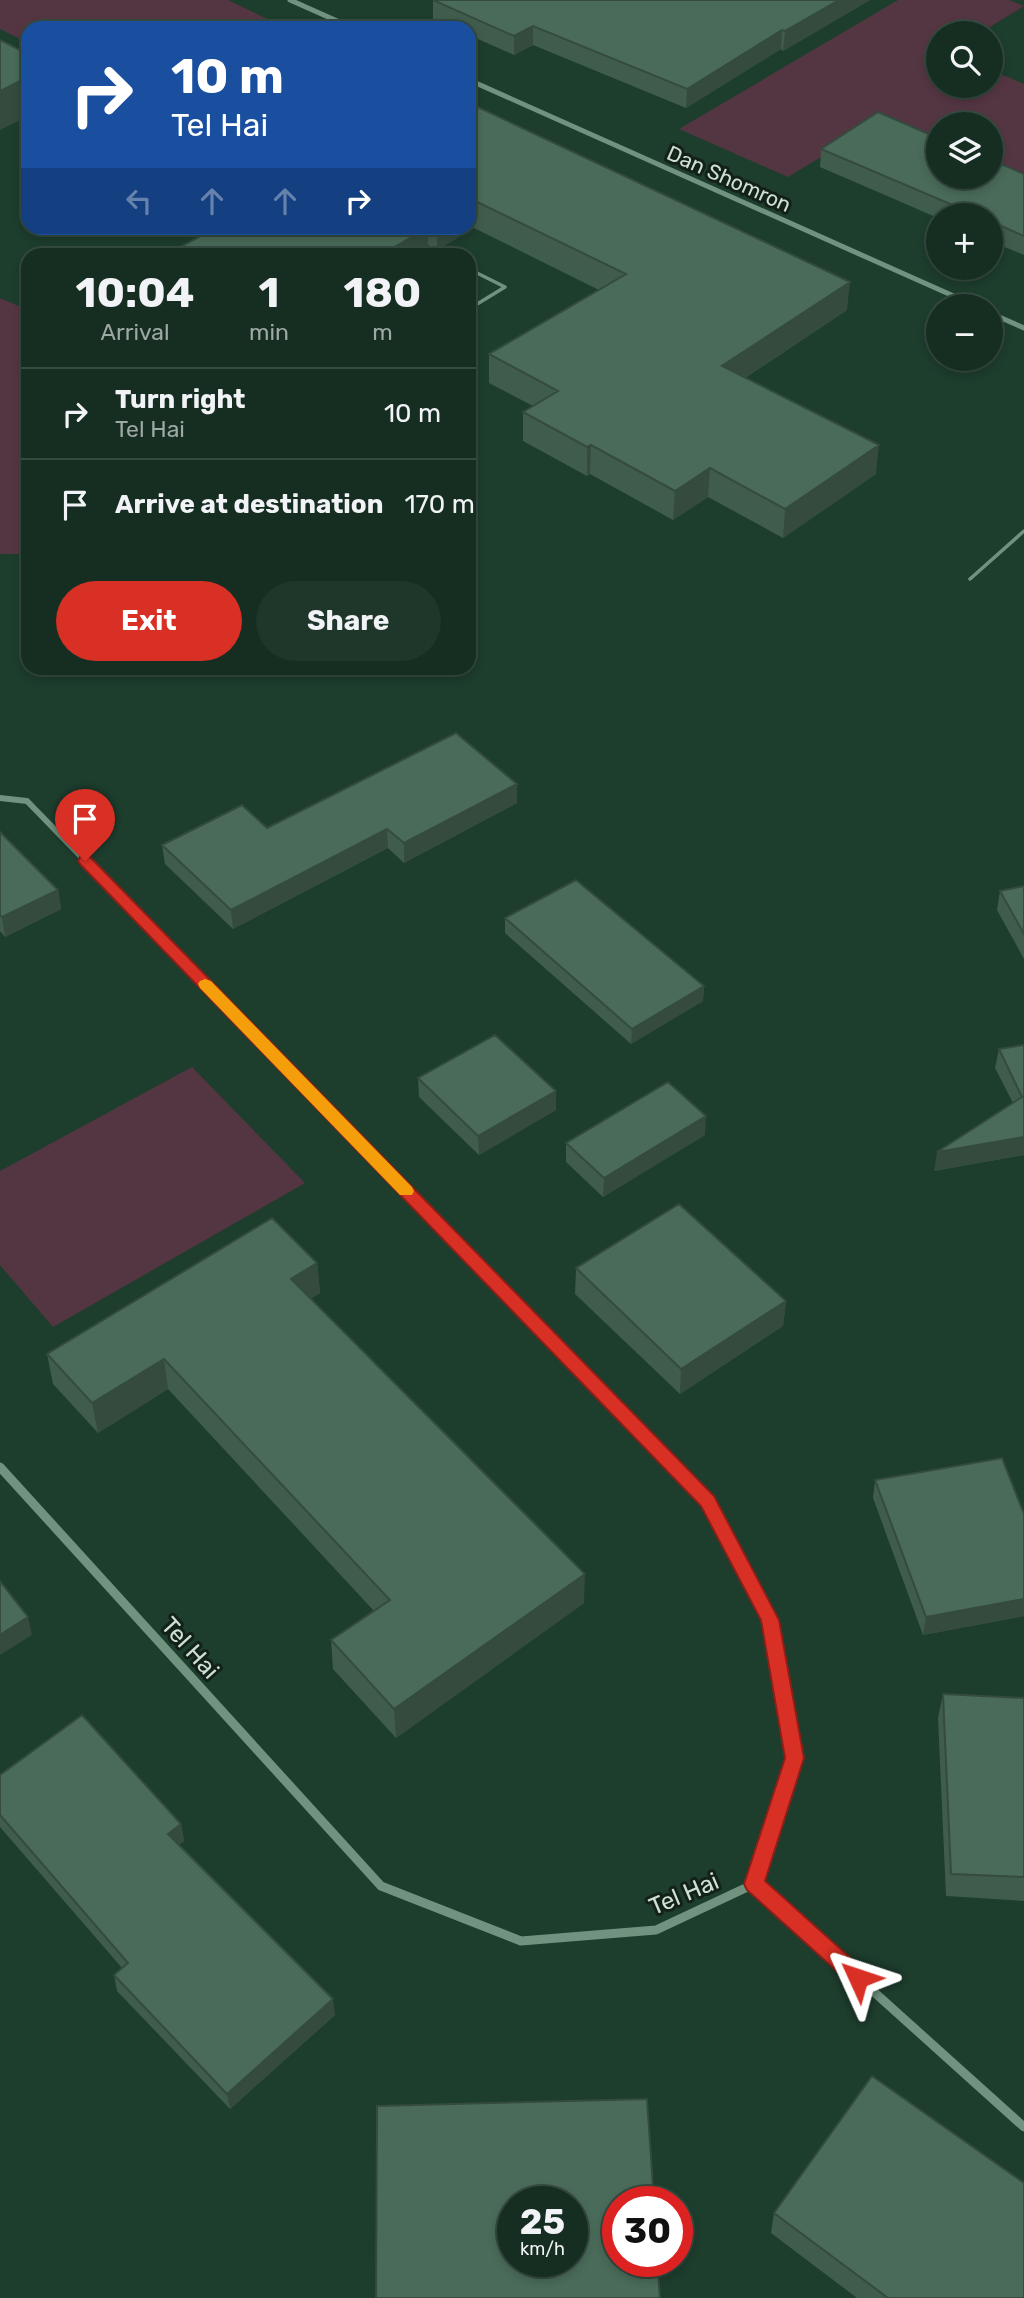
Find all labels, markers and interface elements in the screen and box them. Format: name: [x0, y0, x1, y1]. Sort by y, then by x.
map controls: [926, 21, 1003, 371]
button: search: [926, 21, 1003, 98]
text: 10 m: [171, 47, 284, 105]
icon: right: [56, 49, 147, 140]
text: Tel Hai: [171, 106, 268, 144]
button: layers: [926, 112, 1003, 189]
street label: Dan Shomron: [663, 140, 795, 217]
icon: left: [120, 182, 158, 220]
icon: ahead: [193, 182, 231, 220]
icon: ahead: [266, 182, 304, 220]
icon: right: [339, 182, 377, 220]
button: +: [926, 203, 1003, 280]
text: 10:04: [76, 268, 195, 318]
text: 1: [259, 268, 279, 318]
text: 180: [344, 268, 421, 318]
button: −: [926, 294, 1003, 371]
text: Arrival: [101, 318, 170, 346]
text: min: [249, 318, 289, 346]
text: m: [372, 318, 393, 346]
text: Turn right: [115, 384, 245, 415]
icon: right: [56, 395, 94, 433]
text: 10 m: [384, 398, 441, 429]
text: Tel Hai: [115, 415, 185, 443]
icon: arrive: [56, 486, 94, 524]
text: Arrive at destination: [115, 489, 383, 520]
text: 170 m: [404, 489, 475, 520]
button: Exit: [56, 581, 242, 661]
button: Share: [256, 581, 441, 661]
pin: [55, 789, 115, 861]
icon: arrive: [66, 800, 104, 838]
street label: Tel Hai: [155, 1612, 225, 1684]
street label: Tel Hai: [645, 1867, 723, 1921]
position arrow: [821, 1941, 895, 2015]
speed limit sign: 30: [602, 2186, 693, 2277]
text: 25: [520, 2201, 565, 2243]
text: km/h: [520, 2238, 565, 2260]

